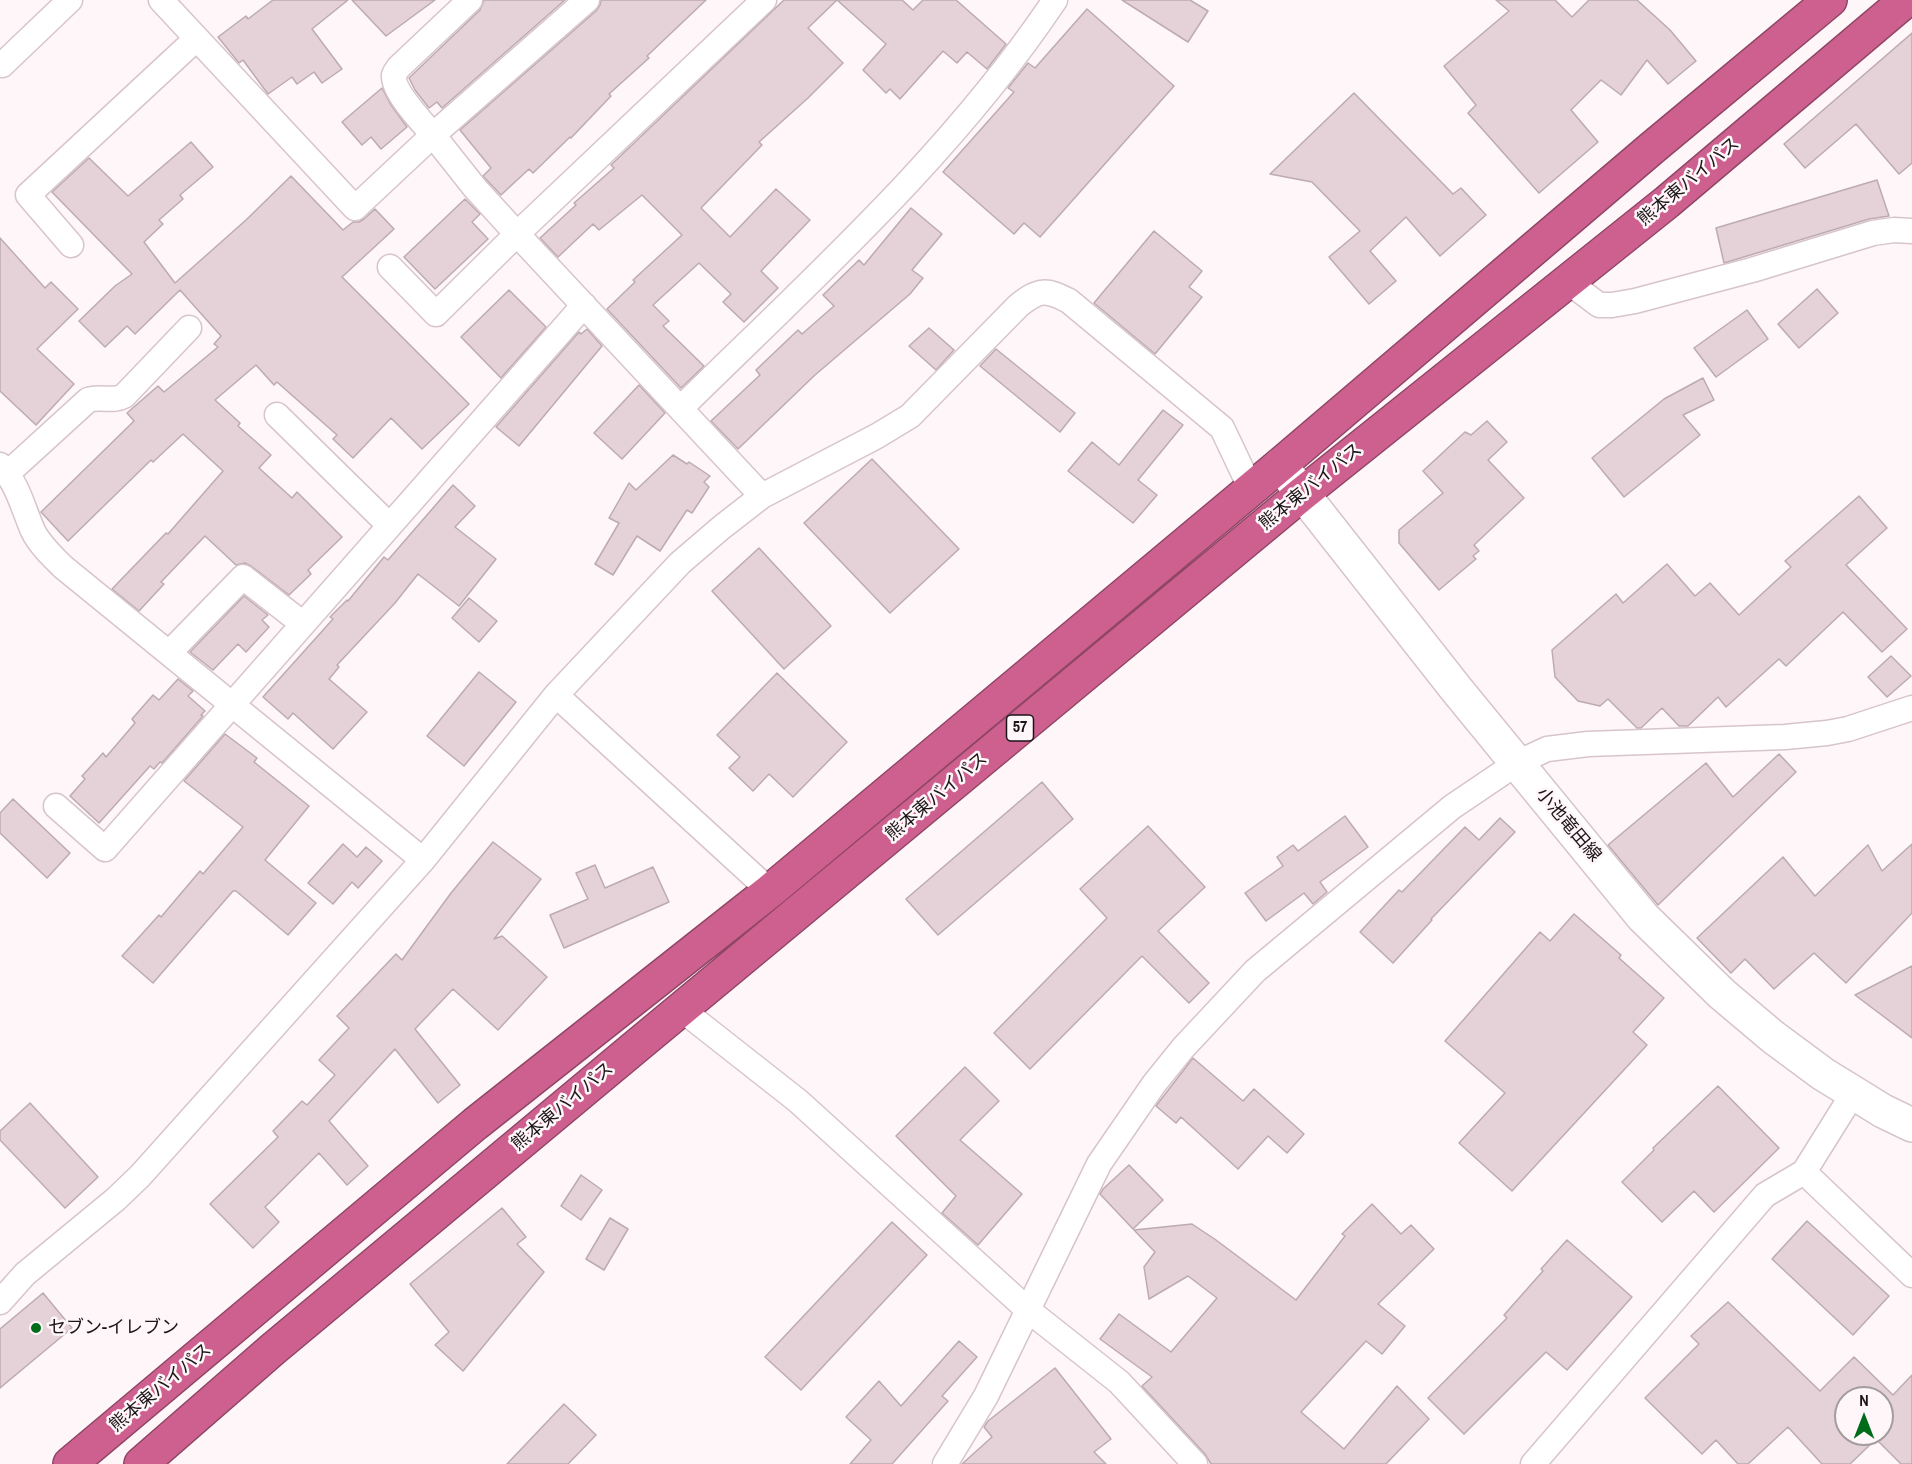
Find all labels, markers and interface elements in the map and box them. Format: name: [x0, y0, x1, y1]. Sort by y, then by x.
street label: 熊本東バイパス: [1634, 133, 1744, 231]
street label: 熊本東バイパス: [1255, 439, 1367, 535]
road number: 57: [1006, 715, 1034, 741]
street label: 熊本東バイパス: [882, 748, 992, 846]
street label: 小池竜田線: [1531, 784, 1605, 866]
street label: 熊本東バイパス: [508, 1058, 618, 1156]
place label: セブン-イレブン: [48, 1317, 179, 1339]
marker: セブン-イレブン: [29, 1321, 43, 1335]
street label: 熊本東バイパス: [106, 1339, 216, 1437]
north arrow: [1834, 1386, 1894, 1446]
text: N: [1859, 1389, 1869, 1411]

